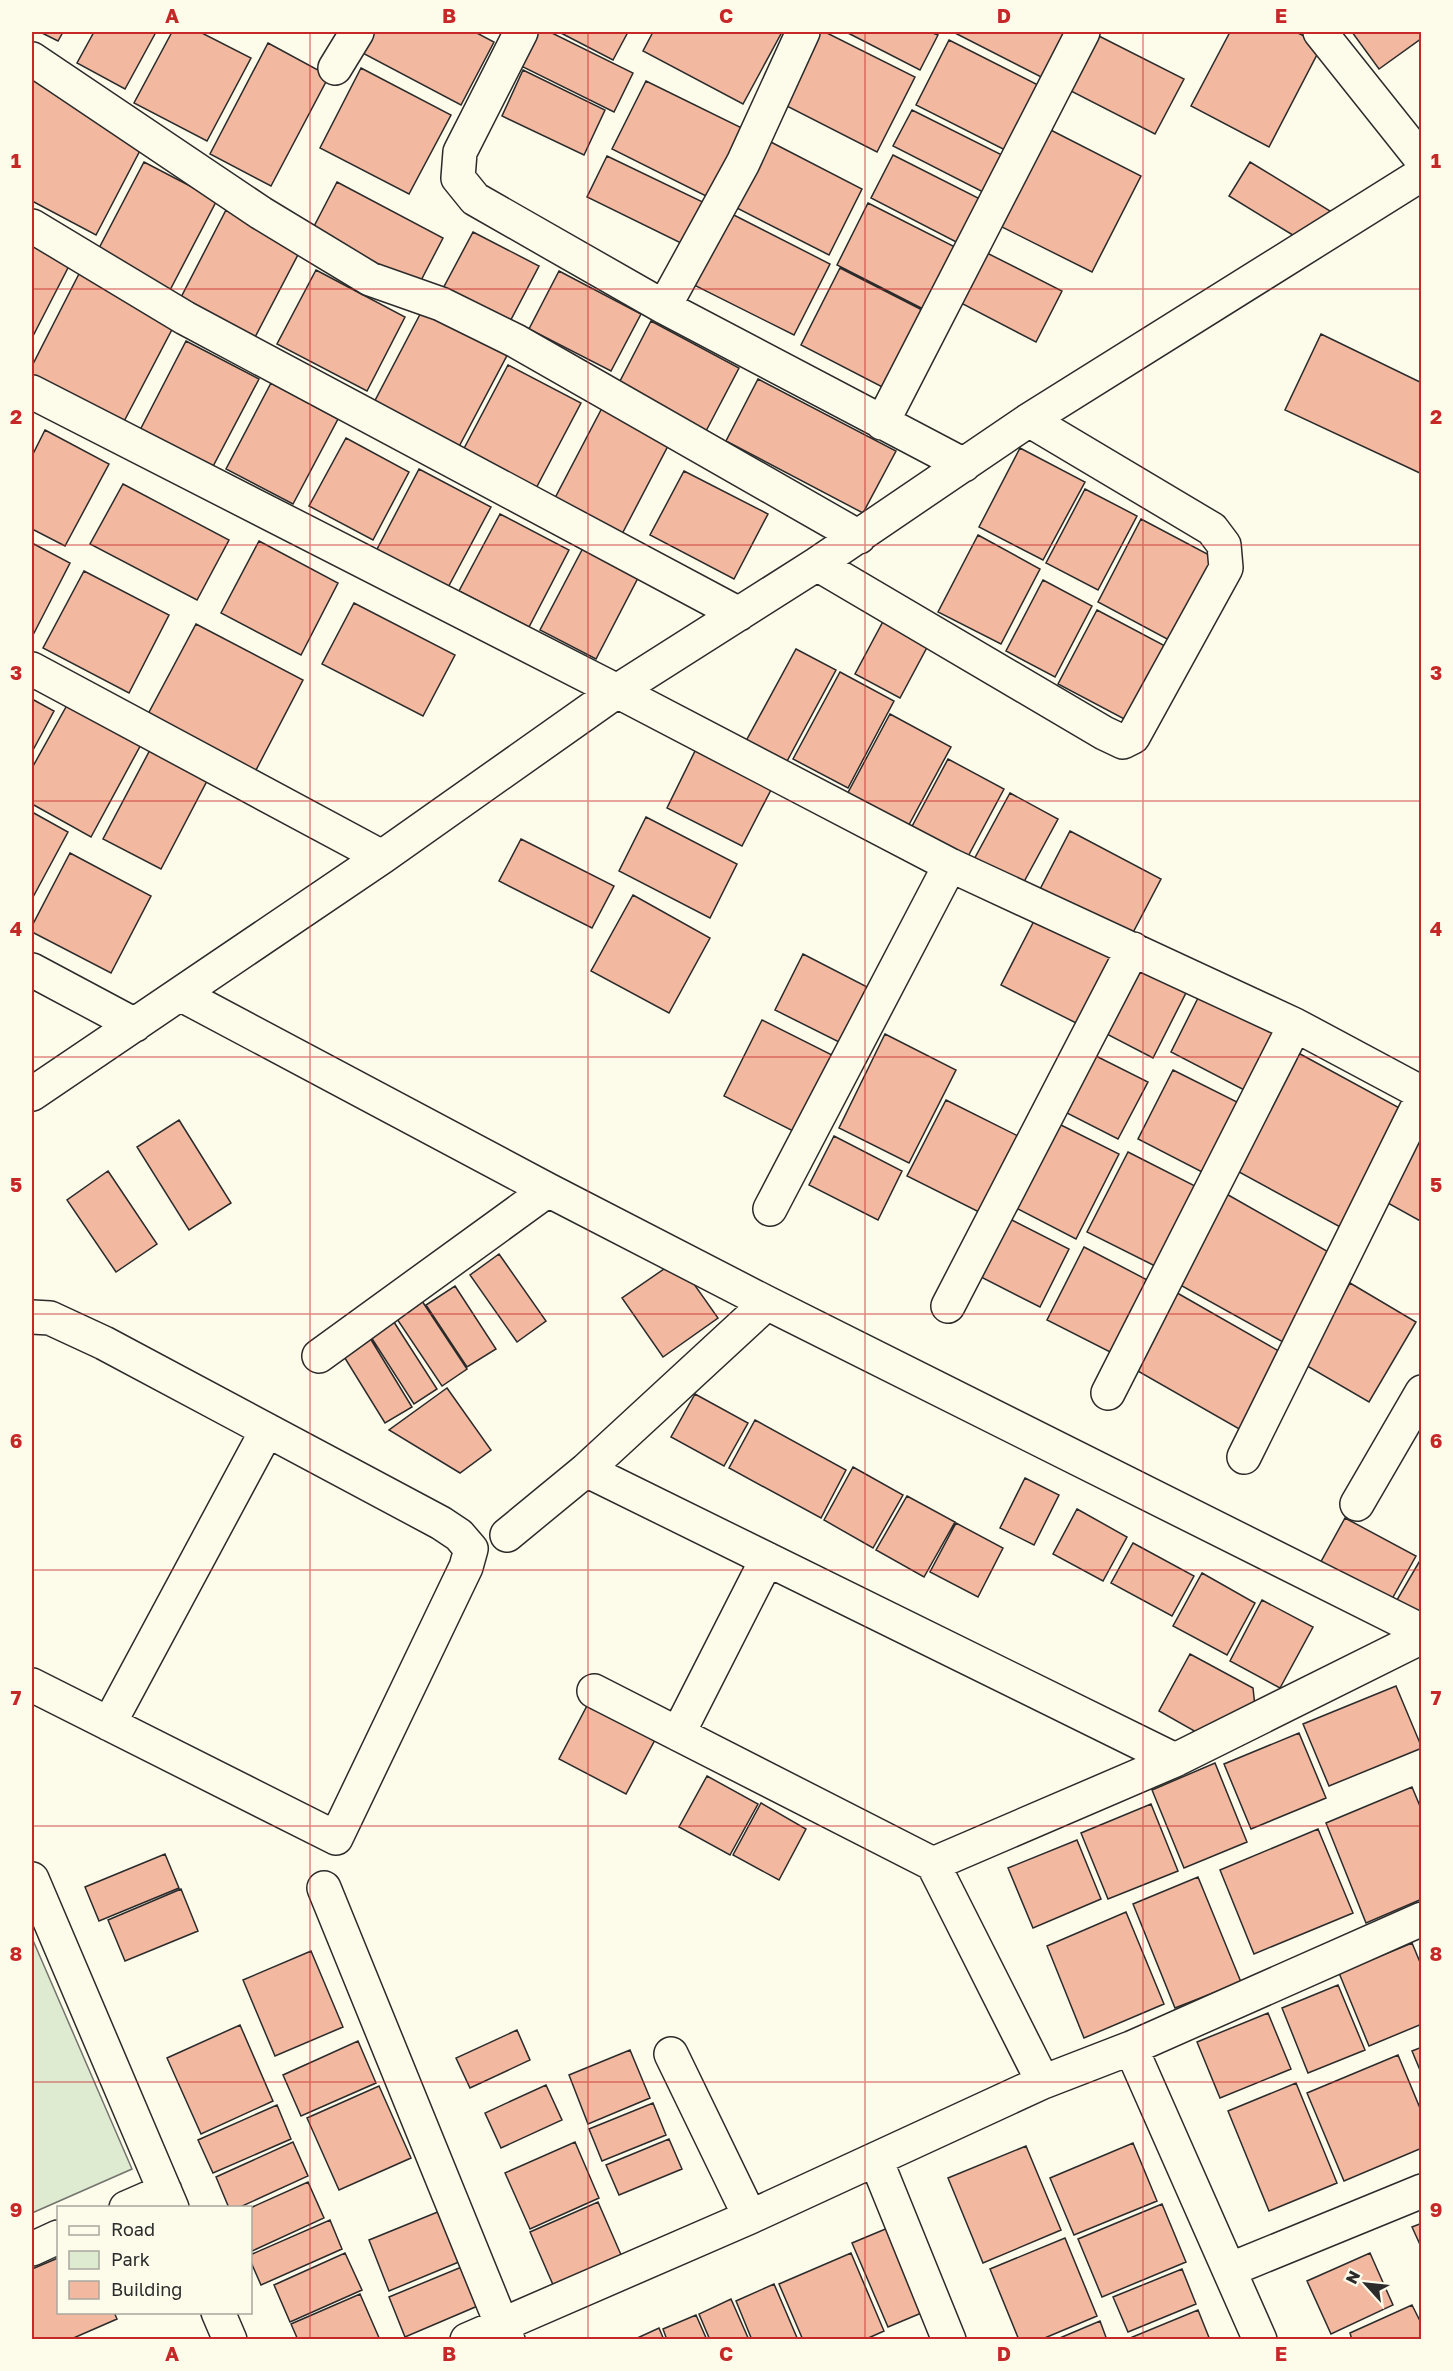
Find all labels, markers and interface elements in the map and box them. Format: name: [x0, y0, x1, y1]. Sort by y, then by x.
text: A: [165, 3, 179, 27]
text: B: [442, 3, 456, 27]
text: C: [719, 3, 733, 27]
text: D: [997, 3, 1011, 27]
text: E: [1275, 3, 1287, 27]
text: 1: [11, 148, 21, 172]
text: 1: [1431, 148, 1441, 172]
text: 2: [10, 404, 22, 428]
text: 2: [1430, 404, 1442, 428]
text: 3: [10, 660, 22, 684]
text: 3: [1430, 660, 1442, 684]
text: 4: [10, 916, 22, 940]
text: 4: [1430, 916, 1442, 940]
text: 5: [10, 1172, 22, 1196]
text: 5: [1430, 1172, 1442, 1196]
text: 6: [10, 1428, 22, 1452]
text: 6: [1430, 1428, 1442, 1452]
text: 7: [11, 1685, 22, 1709]
text: 7: [1431, 1685, 1442, 1709]
text: 8: [10, 1941, 22, 1965]
text: 8: [1430, 1941, 1442, 1965]
text: 9: [10, 2197, 22, 2221]
text: 9: [1430, 2197, 1442, 2221]
legend: [57, 2206, 252, 2314]
text: Road: [111, 2218, 155, 2240]
text: Park: [111, 2248, 150, 2270]
north arrow: [1336, 2254, 1396, 2314]
text: N: [1341, 2267, 1364, 2287]
text: Building: [111, 2278, 182, 2300]
text: A: [165, 2341, 179, 2365]
text: B: [442, 2341, 456, 2365]
text: C: [719, 2341, 733, 2365]
text: D: [997, 2341, 1011, 2365]
text: E: [1275, 2341, 1287, 2365]

